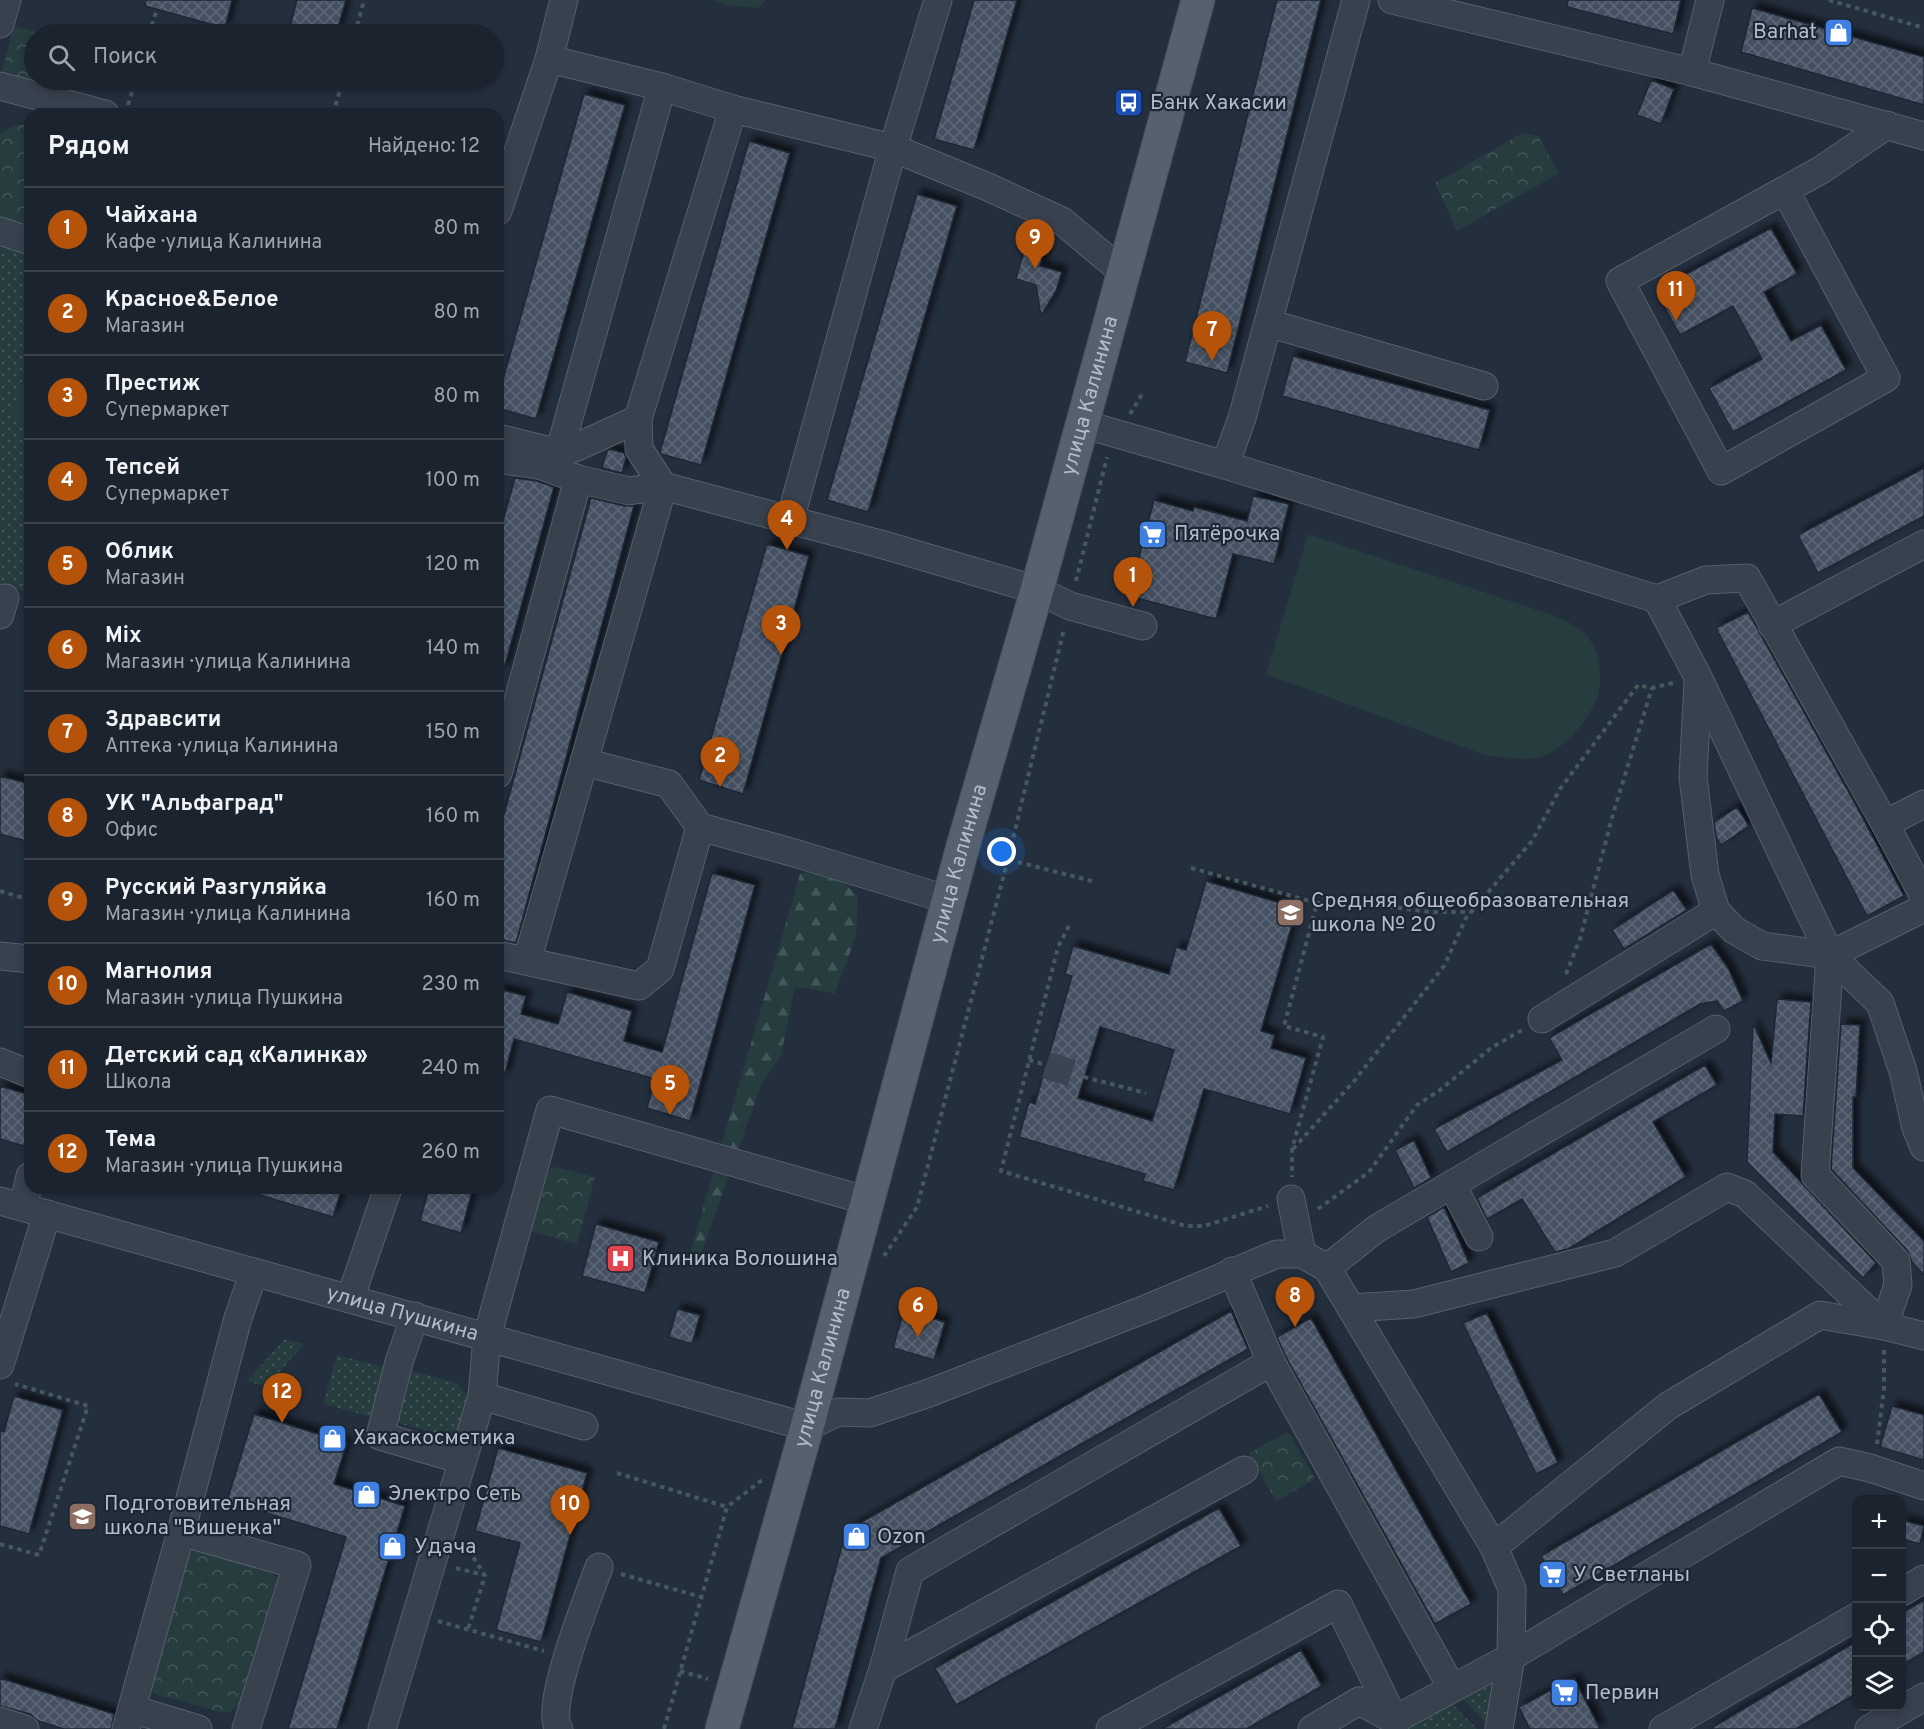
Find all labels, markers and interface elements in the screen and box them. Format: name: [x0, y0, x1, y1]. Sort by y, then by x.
shop icon: Barhat: [1822, 16, 1854, 48]
place label: Barhat: [1753, 19, 1817, 46]
search box: [24, 24, 504, 90]
icon: search: [45, 41, 78, 74]
text: Поиск: [93, 44, 157, 71]
bus stop icon: Банк Хакасии: [1113, 87, 1145, 119]
place label: Банк Хакасии: [1150, 90, 1287, 117]
text: Рядом: [48, 131, 130, 164]
text: Найдено: 12: [368, 134, 480, 160]
text: Чайхана: [105, 203, 198, 230]
text: 1: [64, 216, 72, 242]
text: 80 m: [434, 216, 480, 242]
pin: 9: [1016, 220, 1054, 269]
text: Кафе · улица Калинина: [105, 230, 322, 256]
pin: 11: [1656, 272, 1696, 321]
text: Красное&Белое: [105, 287, 278, 314]
text: 2: [61, 300, 74, 326]
text: 80 m: [434, 300, 480, 326]
pin: 7: [1192, 312, 1232, 361]
street label: улица Калинина: [1055, 313, 1125, 479]
text: Магазин: [105, 314, 185, 340]
text: Престиж: [105, 371, 201, 398]
text: 3: [62, 384, 74, 410]
text: 80 m: [434, 384, 480, 410]
text: Супермаркет: [105, 398, 229, 424]
text: Тепсей: [105, 455, 180, 482]
text: 4: [61, 468, 74, 494]
text: 100 m: [425, 468, 480, 494]
text: Супермаркет: [105, 482, 229, 508]
pin: 4: [768, 500, 806, 550]
supermarket icon: Пятёрочка: [1137, 518, 1169, 550]
place label: Пятёрочка: [1174, 521, 1280, 548]
text: Облик: [105, 539, 174, 566]
text: 5: [61, 552, 74, 578]
text: 120 m: [426, 552, 480, 578]
pin: 1: [1114, 558, 1152, 607]
text: Магазин: [105, 566, 185, 592]
pin: 3: [762, 606, 800, 655]
text: Mix: [105, 623, 142, 650]
text: 6: [61, 636, 74, 662]
text: 140 m: [426, 636, 480, 662]
text: Магазин · улица Калинина: [105, 650, 351, 676]
text: Здравсити: [105, 707, 221, 734]
text: 7: [62, 720, 73, 746]
text: 150 m: [426, 720, 480, 746]
text: Аптека · улица Калинина: [105, 734, 338, 760]
pin: 2: [700, 738, 740, 787]
street label: улица Калинина: [924, 781, 994, 947]
text: УК "Альфаград": [105, 791, 284, 818]
text: 8: [61, 804, 74, 830]
text: 160 m: [426, 804, 480, 830]
text: Офис: [105, 818, 158, 844]
your location: [987, 837, 1016, 866]
text: Русский Разгуляйка: [105, 875, 327, 902]
text: 9: [61, 888, 74, 914]
text: 160 m: [426, 888, 480, 914]
place label: Средняя общеобразовательная школа № 20: [1311, 888, 1629, 939]
school or university icon: Средняя общеобразовательная школа № 20: [1274, 897, 1306, 929]
text: Магазин · улица Калинина: [105, 902, 351, 928]
text: Магнолия: [105, 959, 212, 986]
text: 10: [57, 972, 78, 998]
text: 230 m: [421, 972, 480, 998]
text: Магазин · улица Пушкина: [105, 986, 343, 1012]
text: Детский сад «Калинка»: [105, 1043, 368, 1070]
text: 11: [60, 1056, 76, 1082]
text: 240 m: [421, 1056, 480, 1082]
pin: 5: [650, 1066, 690, 1115]
text: Школа: [105, 1070, 171, 1096]
text: Тема: [105, 1127, 156, 1154]
text: 12: [57, 1140, 78, 1166]
text: 260 m: [421, 1140, 480, 1166]
text: Магазин · улица Пушкина: [105, 1154, 343, 1180]
hospital icon: Клиника Волошина: [605, 1243, 637, 1275]
place label: Клиника Волошина: [642, 1246, 838, 1273]
pin: 8: [1276, 1278, 1314, 1327]
street label: улица Пушкина: [324, 1280, 481, 1348]
street label: улица Калинина: [788, 1285, 857, 1451]
pin: 6: [898, 1288, 938, 1337]
pin: 12: [262, 1374, 302, 1423]
shop icon: Хакаскосметика: [316, 1422, 348, 1454]
place label: Хакаскосметика: [353, 1425, 515, 1452]
shop icon: Электро Сеть: [351, 1478, 383, 1510]
place label: Электро Сеть: [388, 1481, 521, 1508]
pin: 10: [550, 1486, 590, 1535]
place label: Подготовительная школа "Вишенка": [104, 1491, 291, 1542]
map controls: [1852, 1495, 1906, 1711]
button: +: [1852, 1495, 1906, 1549]
school or university icon: Подготовительная школа "Вишенка": [67, 1500, 99, 1532]
shop icon: Ozon: [840, 1521, 872, 1553]
place label: Ozon: [877, 1524, 926, 1551]
shop icon: Удача: [377, 1531, 409, 1563]
place label: Удача: [414, 1534, 476, 1561]
button: −: [1852, 1549, 1906, 1603]
supermarket icon: У Светланы: [1536, 1559, 1568, 1591]
place label: У Светланы: [1573, 1562, 1690, 1589]
button: locate: [1852, 1603, 1906, 1657]
button: layers: [1852, 1657, 1906, 1711]
supermarket icon: Первин: [1548, 1677, 1580, 1709]
place label: Первин: [1585, 1680, 1660, 1707]

